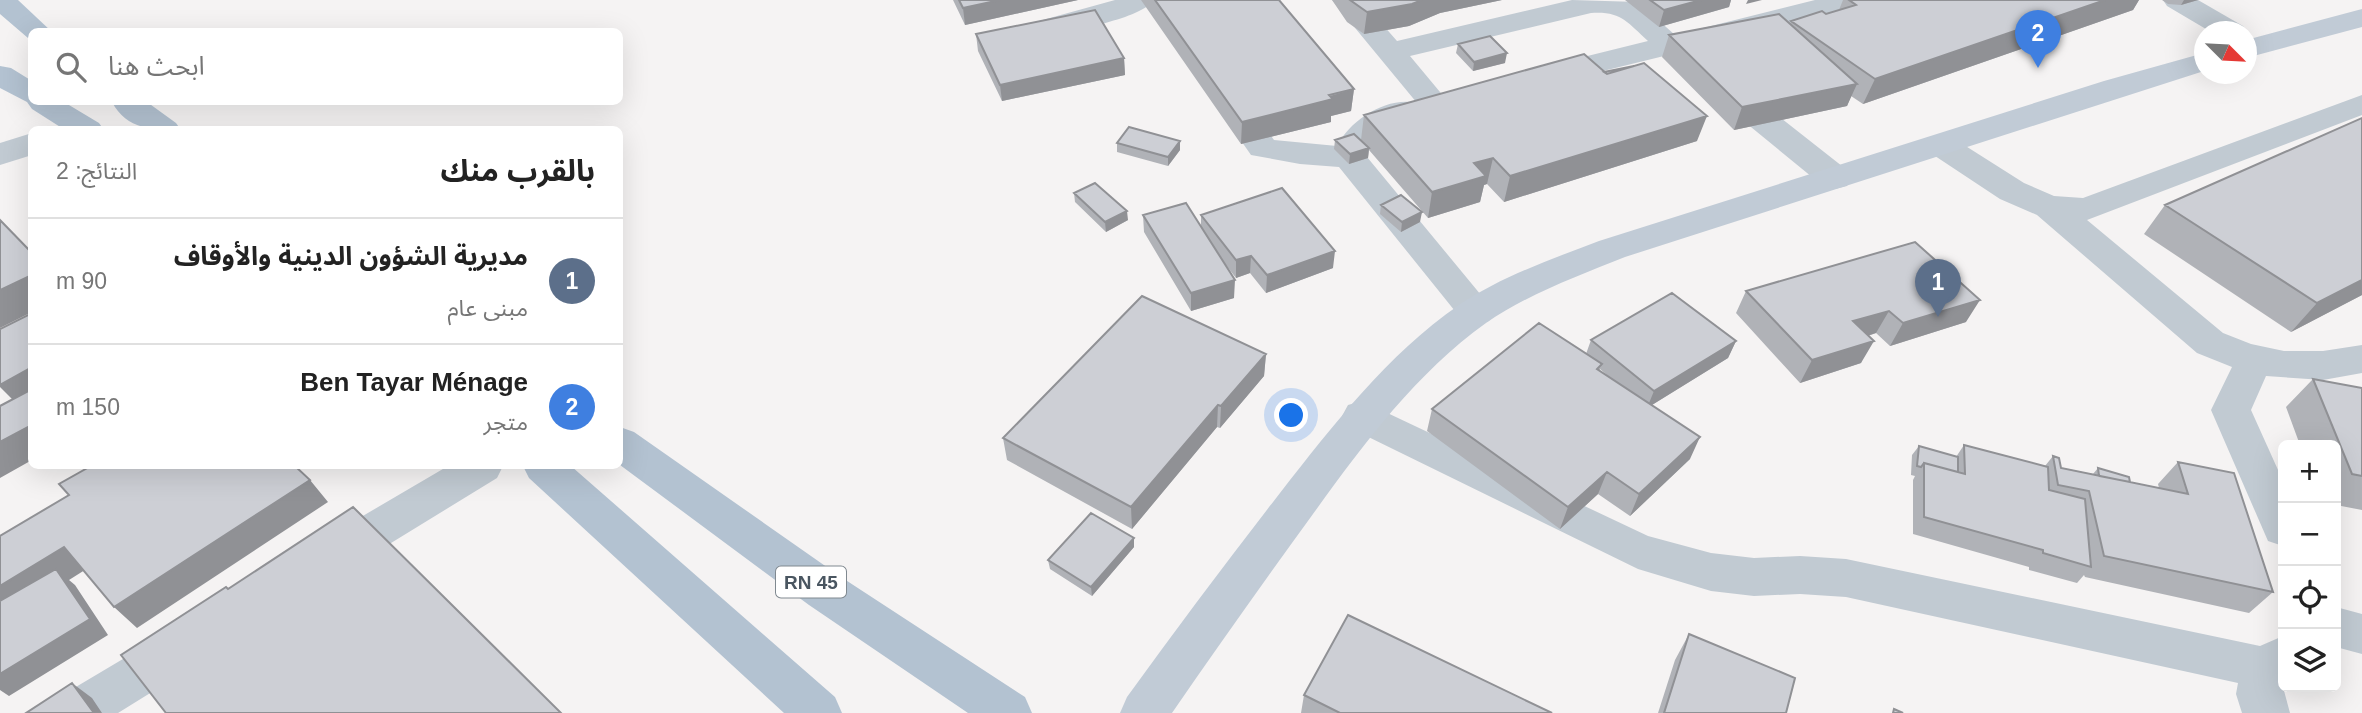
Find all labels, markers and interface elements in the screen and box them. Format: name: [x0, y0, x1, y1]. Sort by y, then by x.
pin: 2: [2015, 10, 2061, 68]
north arrow: [2194, 21, 2257, 84]
search box: [28, 28, 623, 105]
icon: search: [52, 48, 90, 86]
text: ابحث هنا: [108, 51, 205, 81]
text: بالقرب منك: [440, 154, 595, 187]
text: النتائج: 2: [56, 158, 137, 184]
text: مديرية الشؤون الدينية والأوقاف: [174, 241, 528, 271]
pin: 1: [1915, 259, 1961, 317]
text: 90 m: [56, 268, 107, 294]
text: 1: [566, 268, 578, 294]
text: مبنى عام: [447, 295, 528, 321]
text: Ben Tayar Ménage: [300, 367, 528, 397]
text: 150 m: [56, 394, 120, 420]
text: 2: [566, 394, 578, 420]
your location: [1274, 398, 1308, 432]
text: متجر: [484, 409, 528, 435]
map controls: [2278, 440, 2341, 692]
button: +: [2278, 440, 2341, 503]
button: −: [2278, 503, 2341, 566]
road number: RN 45: [776, 566, 846, 597]
button: locate: [2278, 566, 2341, 629]
button: layers: [2278, 629, 2341, 692]

